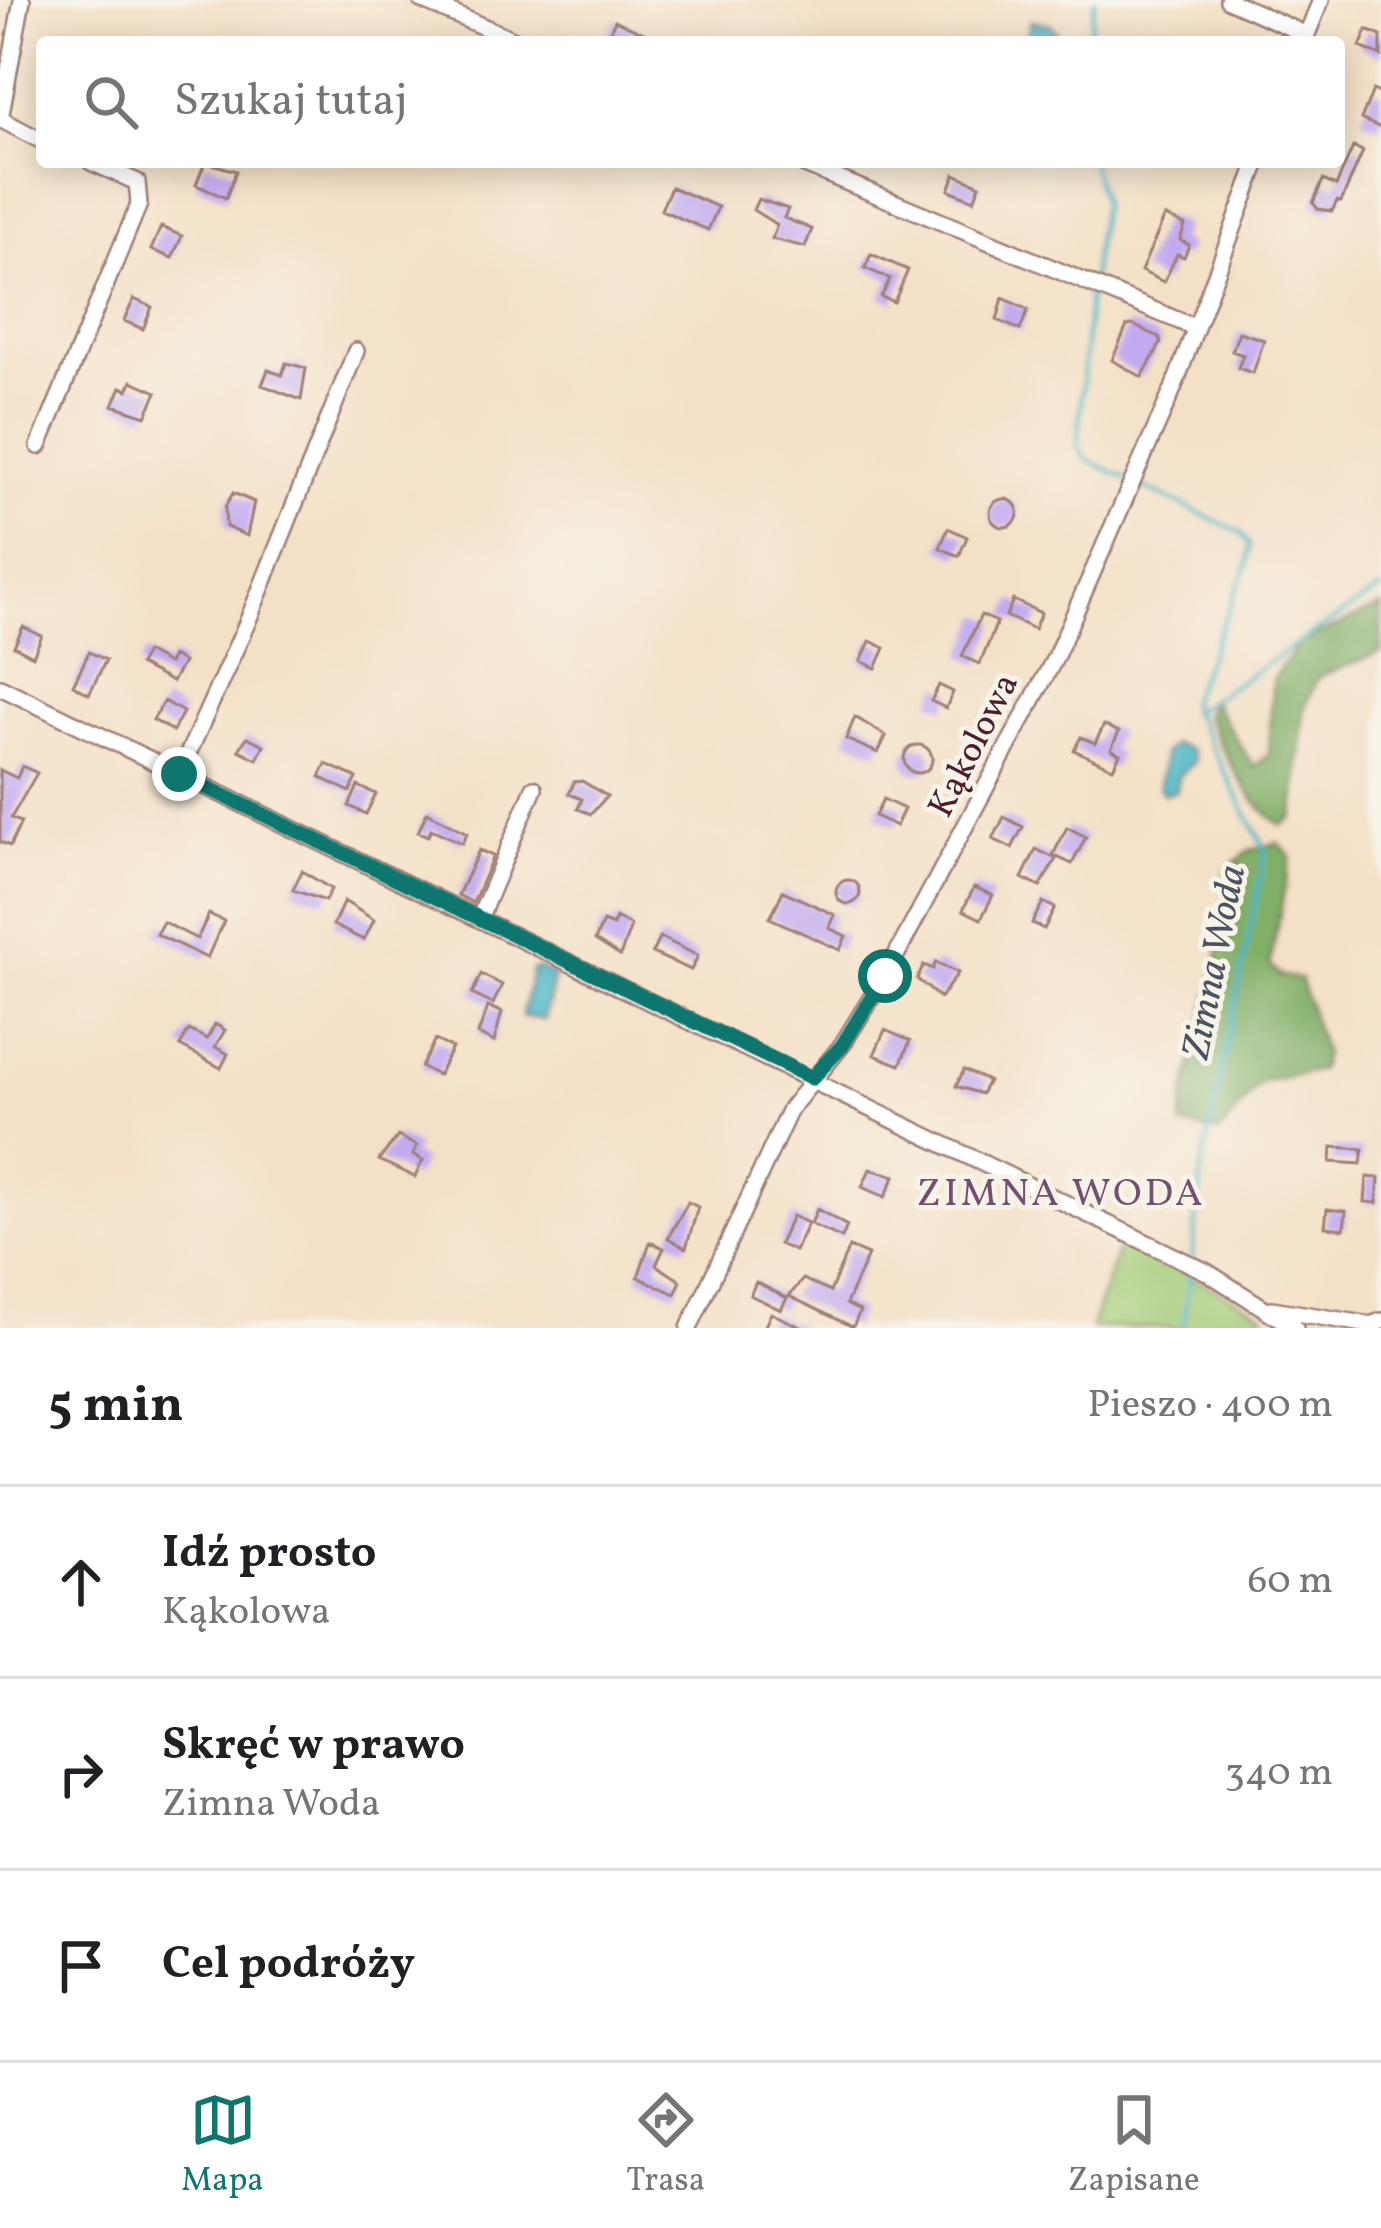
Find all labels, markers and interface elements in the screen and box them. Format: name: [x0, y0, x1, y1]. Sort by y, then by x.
search box: [36, 36, 1345, 168]
icon: search: [78, 69, 144, 135]
text: Szukaj tutaj: [174, 71, 408, 134]
street label: Kąkolowa: [917, 665, 1033, 827]
route end: [152, 747, 206, 801]
water label: Zimna Woda: [1171, 860, 1261, 1065]
route start: [858, 949, 912, 1003]
district label: ZIMNA WODA: [916, 1168, 1206, 1222]
text: 5 min: [48, 1371, 184, 1442]
text: Pieszo · 400 m: [1087, 1379, 1333, 1433]
text: Idź prosto: [162, 1523, 377, 1586]
icon: ahead: [48, 1549, 114, 1615]
text: 60 m: [1248, 1555, 1333, 1609]
text: Kąkolowa: [162, 1586, 331, 1640]
text: Skręć w prawo: [162, 1715, 465, 1778]
icon: right: [48, 1741, 114, 1807]
text: 340 m: [1225, 1747, 1333, 1801]
text: Zimna Woda: [162, 1778, 380, 1832]
icon: arrive: [48, 1933, 114, 1999]
text: Cel podróży: [162, 1934, 415, 1997]
tab: Mapa: [181, 2087, 264, 2205]
tab: Trasa: [626, 2087, 705, 2205]
tab: Zapisane: [1068, 2087, 1200, 2205]

